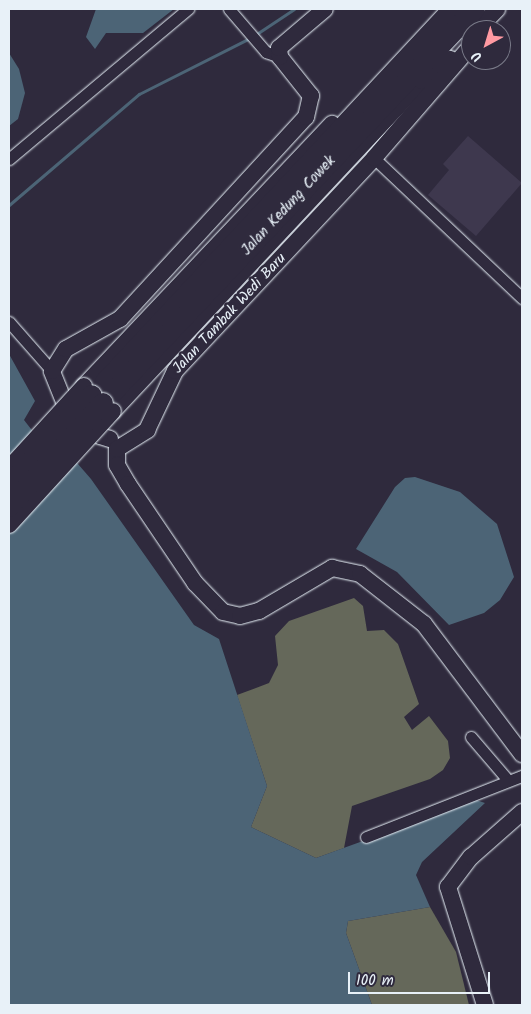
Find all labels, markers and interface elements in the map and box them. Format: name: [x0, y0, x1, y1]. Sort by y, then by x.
north arrow: [461, 20, 511, 70]
text: U: [467, 45, 487, 67]
street label: Jalan Kedung Cowek: [238, 152, 340, 260]
street label: Jalan Tambak Wedi Baru: [170, 250, 290, 378]
scale bar: [351, 962, 494, 994]
text: 100 m: [356, 969, 394, 993]

